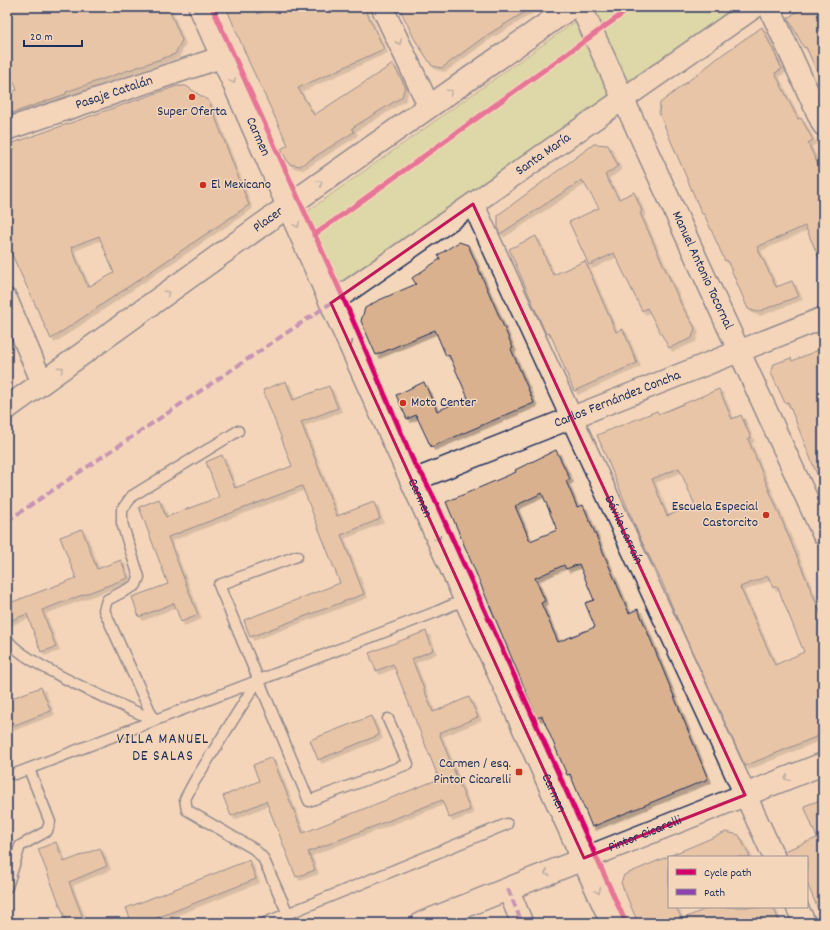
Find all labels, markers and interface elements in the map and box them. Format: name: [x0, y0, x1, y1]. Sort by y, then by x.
scale bar: [24, 22, 82, 48]
text: 20 m: [30, 29, 53, 46]
one-way arrow: [394, 38, 402, 46]
street label: Pasaje Catalán: [73, 71, 156, 115]
one-way arrow: [228, 77, 236, 84]
one-way arrow: [445, 90, 452, 97]
marker: Super Oferta: [187, 92, 197, 102]
place label: Super Oferta: [157, 102, 227, 122]
street label: Carmen: [240, 114, 275, 160]
street label: Santa María: [512, 128, 575, 181]
place label: El Mexicano: [211, 175, 271, 195]
marker: El Mexicano: [198, 180, 208, 190]
one-way arrow: [316, 181, 323, 188]
street label: Placer: [249, 202, 288, 238]
street label: Manuel Antonio Tocornal: [666, 208, 738, 334]
one-way arrow: [292, 221, 300, 229]
one-way arrow: [163, 290, 170, 298]
one-way arrow: [345, 340, 353, 347]
street label: Carlos Fernández Concha: [551, 365, 684, 434]
one-way arrow: [57, 366, 64, 373]
place label: Moto Center: [411, 393, 477, 413]
marker: Moto Center: [398, 398, 408, 408]
street label: Carmen: [402, 475, 437, 521]
street label: Dávila Larraín: [599, 492, 648, 568]
place label: Escuela Especial Castorcito: [672, 497, 759, 533]
marker: Escuela Especial Castorcito: [761, 510, 771, 520]
one-way arrow: [433, 535, 441, 542]
district label: VILLA MANUEL DE SALAS: [117, 729, 209, 768]
place label: Carmen / esq. Pintor Cicarelli: [434, 754, 511, 790]
marker: Carmen / esq. Pintor Cicarelli: [514, 767, 524, 777]
street label: Carmen: [536, 771, 571, 816]
one-way arrow: [783, 773, 791, 781]
street label: Pintor Cicarelli: [605, 811, 685, 858]
legend: [668, 856, 808, 908]
text: Cycle path: [704, 865, 752, 882]
one-way arrow: [544, 868, 552, 876]
text: Path: [704, 885, 725, 902]
one-way arrow: [593, 886, 601, 894]

